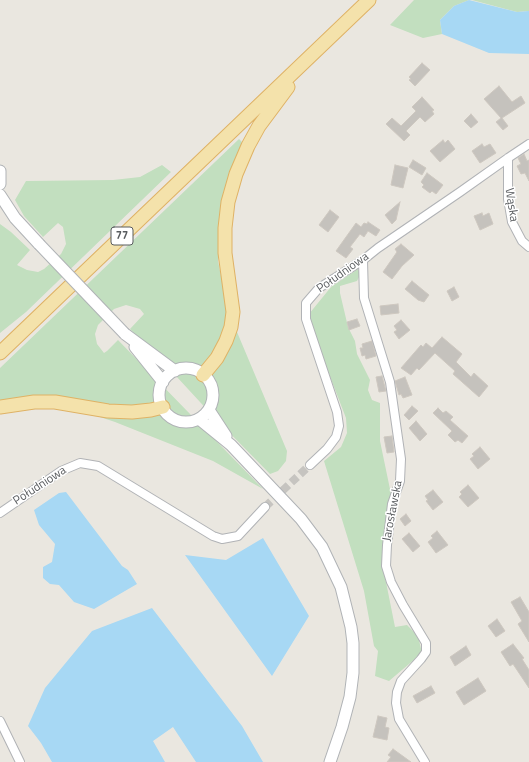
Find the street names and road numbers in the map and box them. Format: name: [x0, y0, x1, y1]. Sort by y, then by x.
street label: Wąska: [501, 187, 521, 223]
road number: 77: [111, 227, 133, 245]
street label: Południowa: [314, 250, 372, 296]
street label: Południowa: [11, 464, 69, 508]
street label: Jarosławska: [380, 479, 406, 543]

